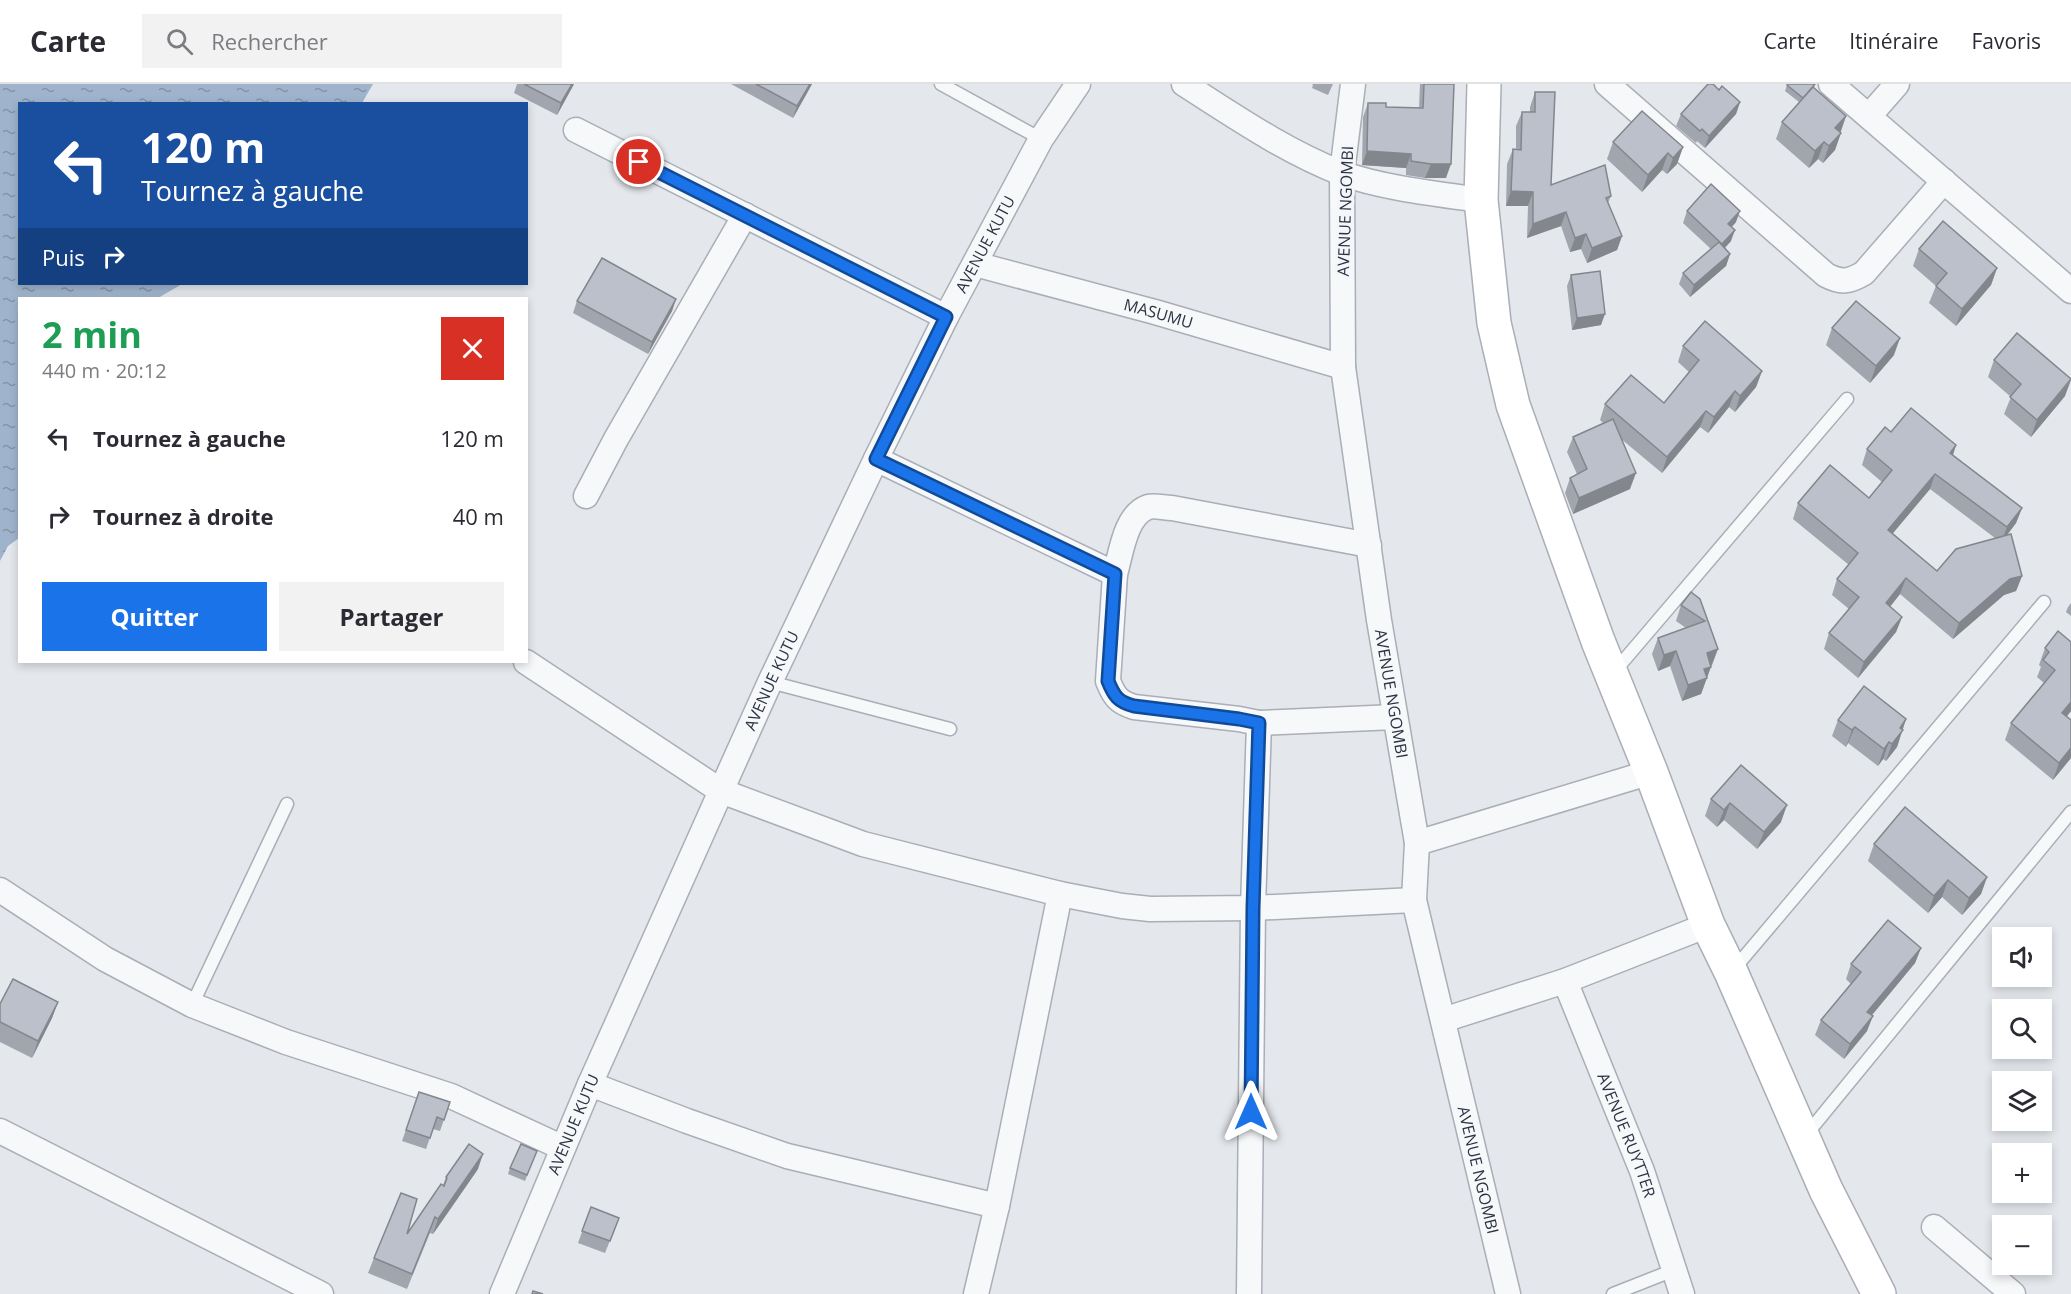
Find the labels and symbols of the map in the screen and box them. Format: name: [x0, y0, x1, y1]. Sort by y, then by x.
pin: [613, 136, 664, 187]
street label: AVENUE NGOMBI: [1332, 145, 1358, 277]
street label: AVENUE KUTU: [950, 192, 1020, 297]
street label: MASUMU: [1121, 293, 1196, 334]
street label: AVENUE KUTU: [739, 627, 804, 734]
street label: AVENUE NGOMBI: [1370, 627, 1413, 760]
street label: AVENUE RUYTTER: [1592, 1069, 1661, 1200]
street label: AVENUE KUTU: [542, 1070, 604, 1178]
position arrow: [1219, 1080, 1283, 1144]
street label: AVENUE NGOMBI: [1453, 1104, 1504, 1236]

